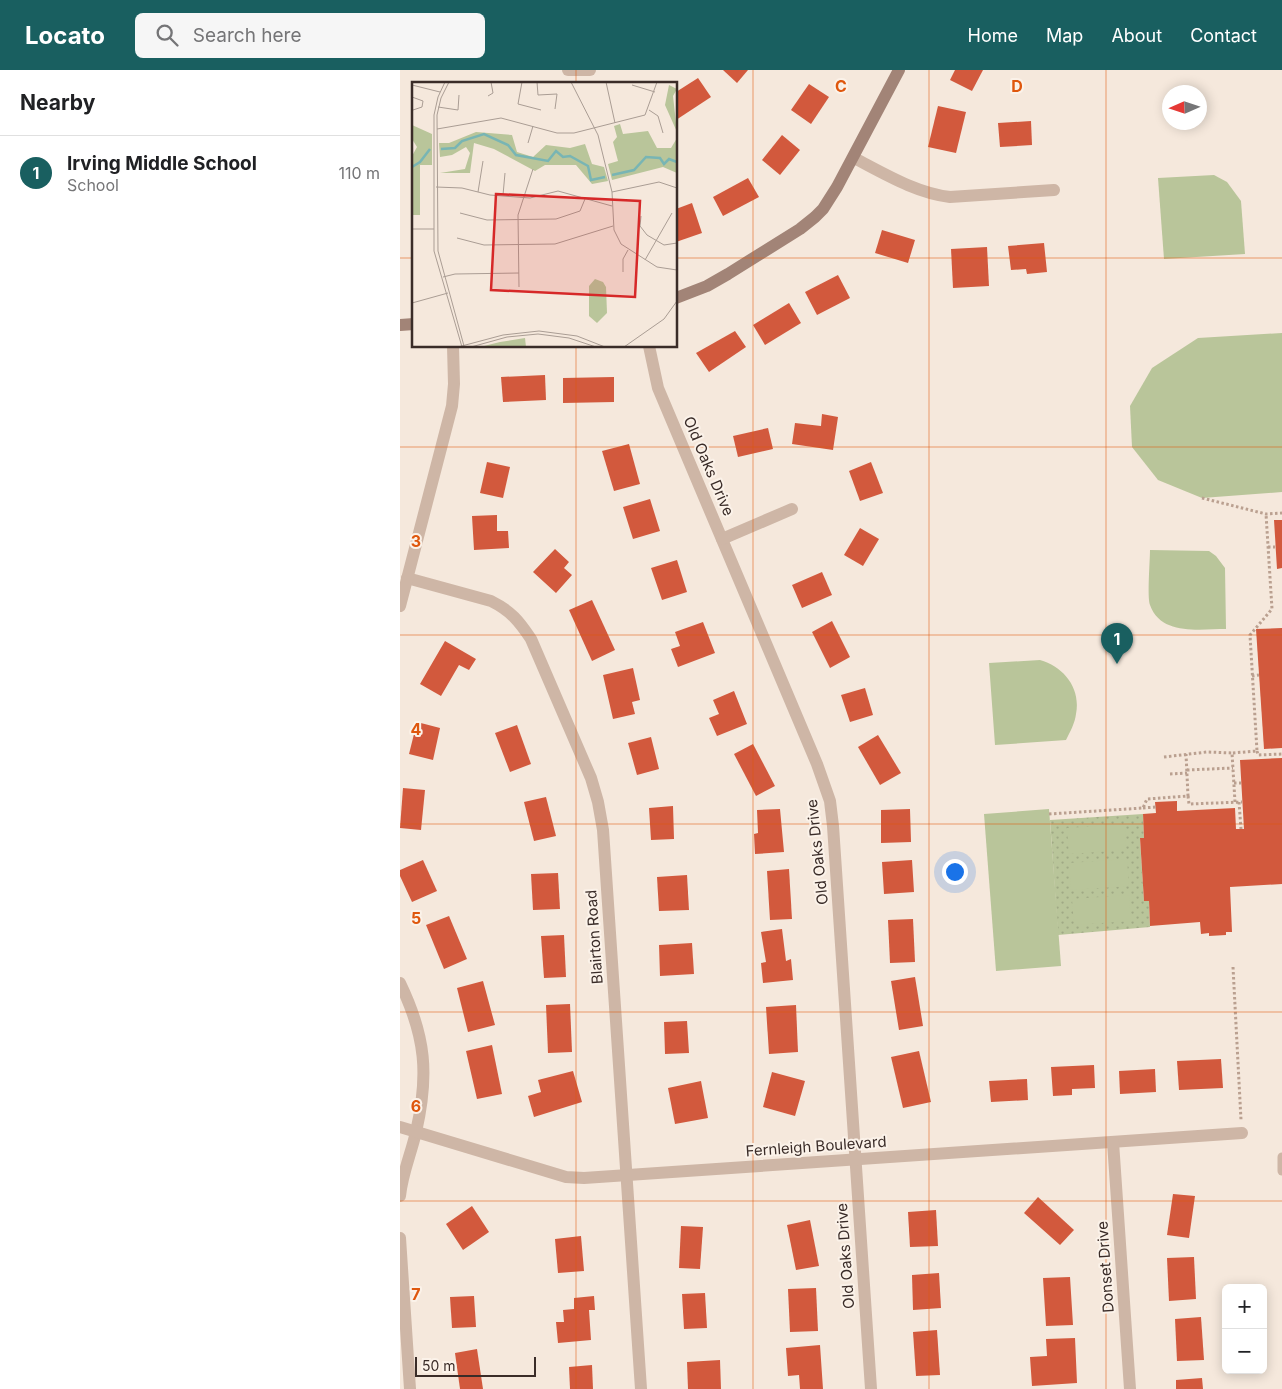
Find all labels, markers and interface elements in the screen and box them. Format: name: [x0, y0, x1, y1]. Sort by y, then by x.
search box: [135, 13, 485, 58]
text: Locato: [25, 21, 105, 50]
icon: search: [153, 21, 181, 49]
text: Search here: [193, 24, 301, 47]
text: Home: [968, 25, 1018, 46]
text: Map: [1046, 25, 1083, 46]
text: About: [1111, 25, 1162, 46]
text: Contact: [1190, 25, 1257, 46]
text: C: [835, 76, 847, 96]
text: D: [1011, 76, 1023, 96]
inset map: [412, 82, 678, 348]
north arrow: [1162, 85, 1207, 130]
text: Nearby: [20, 90, 95, 115]
text: Irving Middle School: [67, 152, 257, 175]
text: 1: [33, 163, 39, 183]
text: 110 m: [338, 163, 380, 183]
text: School: [67, 175, 119, 195]
street label: Old Oaks Drive: [680, 414, 738, 518]
text: 3: [411, 531, 421, 551]
pin: 1: [1101, 623, 1133, 664]
text: 4: [411, 719, 422, 739]
street label: Old Oaks Drive: [802, 798, 832, 906]
your location: [942, 859, 968, 885]
street label: Blairton Road: [581, 889, 607, 985]
text: 5: [411, 908, 421, 928]
text: 6: [411, 1096, 421, 1116]
street label: Fernleigh Boulevard: [745, 1132, 887, 1160]
street label: Old Oaks Drive: [832, 1202, 858, 1310]
street label: Donset Drive: [1092, 1221, 1118, 1313]
text: 7: [411, 1284, 421, 1304]
map controls: [1222, 1284, 1267, 1374]
button: +: [1222, 1284, 1267, 1329]
button: −: [1222, 1329, 1267, 1374]
scale bar: [415, 1354, 536, 1377]
text: 50 m: [422, 1357, 456, 1374]

